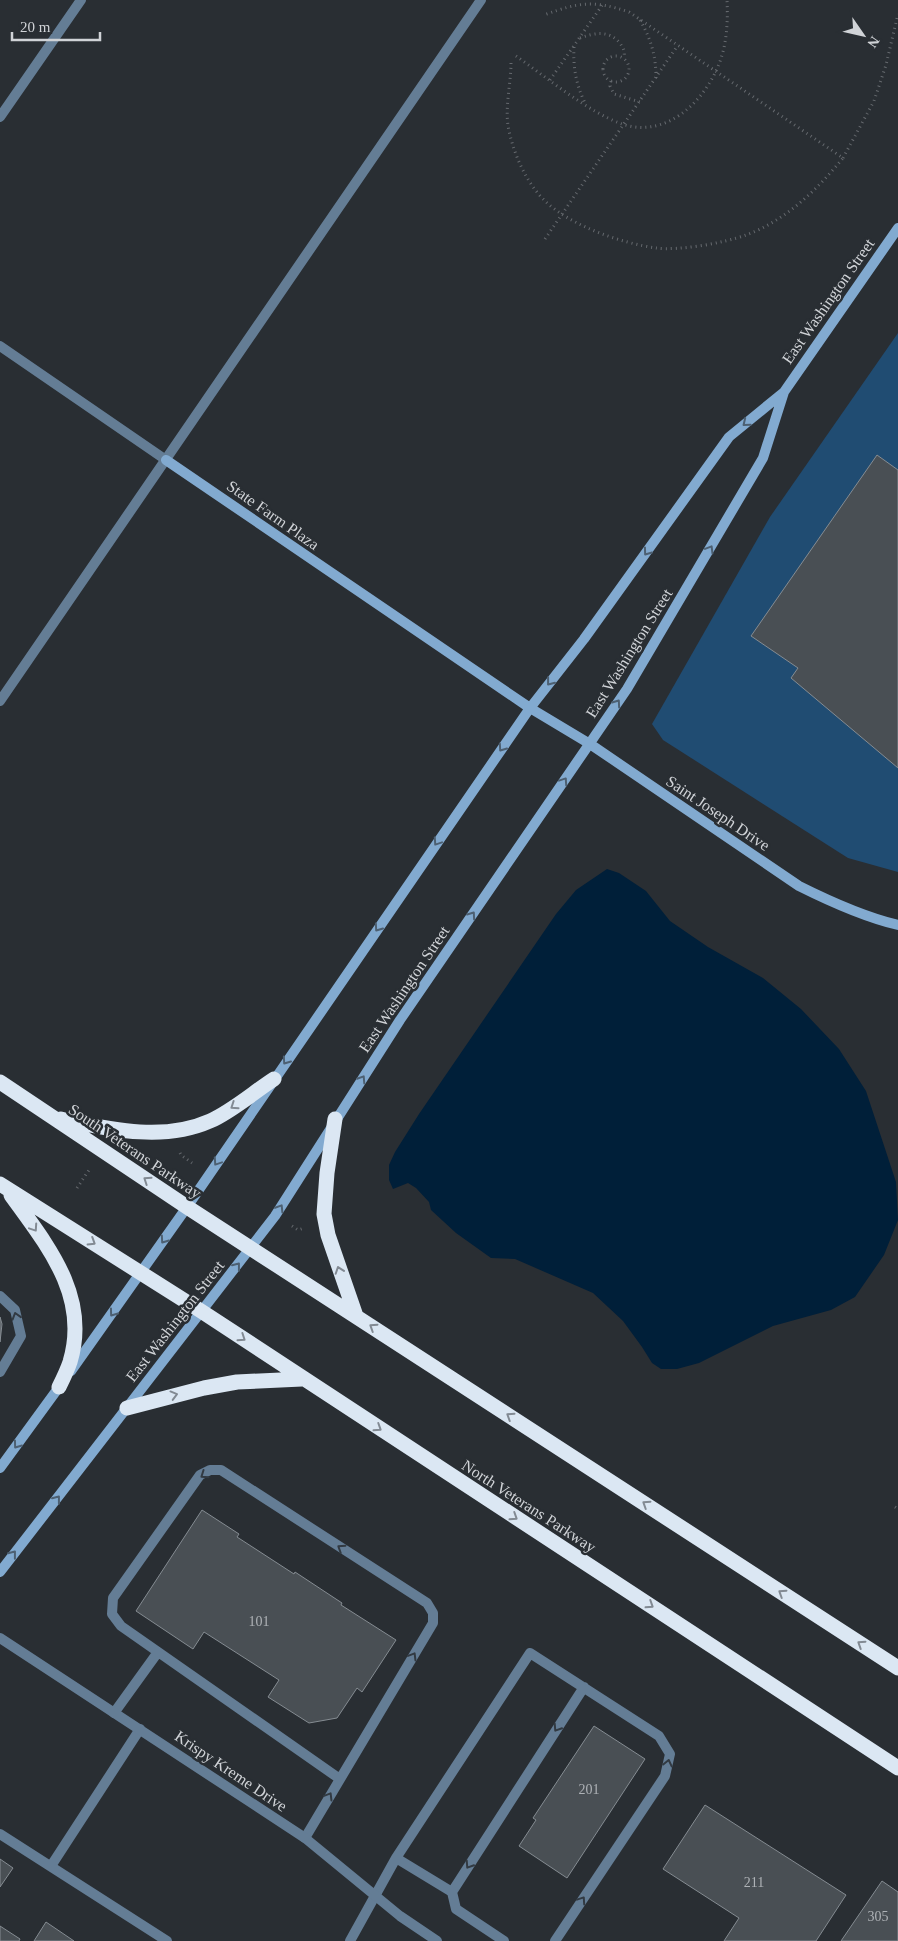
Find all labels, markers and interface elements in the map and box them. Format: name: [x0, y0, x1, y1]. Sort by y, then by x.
scale bar: [12, 10, 100, 42]
north arrow: [838, 10, 888, 60]
text: 20 m: [20, 19, 51, 35]
text: N: [864, 34, 882, 50]
street label: East Washington Street: [778, 235, 879, 367]
one-way arrow: [743, 418, 752, 426]
street label: State Farm Plaza: [224, 477, 322, 553]
one-way arrow: [703, 545, 713, 554]
one-way arrow: [644, 546, 653, 556]
street label: East Washington Street: [582, 585, 677, 721]
one-way arrow: [548, 676, 556, 685]
one-way arrow: [611, 699, 620, 709]
one-way arrow: [499, 743, 508, 752]
street label: Saint Joseph Drive: [663, 772, 773, 855]
one-way arrow: [558, 777, 567, 786]
one-way arrow: [434, 837, 443, 846]
one-way arrow: [466, 911, 475, 920]
street label: East Washington Street: [355, 922, 454, 1056]
one-way arrow: [375, 922, 384, 932]
one-way arrow: [283, 1056, 292, 1065]
one-way arrow: [356, 1075, 365, 1084]
street label: South Veterans Parkway: [65, 1100, 204, 1203]
one-way arrow: [230, 1100, 240, 1109]
one-way arrow: [214, 1157, 224, 1166]
one-way arrow: [143, 1177, 153, 1186]
one-way arrow: [273, 1205, 283, 1214]
one-way arrow: [28, 1222, 37, 1231]
one-way arrow: [161, 1235, 170, 1244]
one-way arrow: [86, 1236, 95, 1246]
street label: East Washington Street: [123, 1257, 229, 1385]
one-way arrow: [231, 1262, 240, 1272]
one-way arrow: [335, 1266, 345, 1275]
one-way arrow: [110, 1307, 119, 1317]
one-way arrow: [11, 1313, 21, 1321]
one-way arrow: [370, 1324, 379, 1334]
one-way arrow: [237, 1332, 246, 1342]
one-way arrow: [170, 1390, 179, 1401]
one-way arrow: [506, 1413, 515, 1422]
one-way arrow: [372, 1422, 381, 1431]
one-way arrow: [14, 1439, 23, 1448]
street label: North Veterans Parkway: [458, 1456, 599, 1556]
one-way arrow: [200, 1469, 210, 1478]
one-way arrow: [51, 1495, 60, 1504]
one-way arrow: [642, 1501, 651, 1511]
one-way arrow: [508, 1510, 517, 1520]
one-way arrow: [338, 1545, 347, 1554]
one-way arrow: [8, 1551, 16, 1560]
one-way arrow: [778, 1590, 788, 1599]
one-way arrow: [644, 1599, 653, 1609]
house number: 101: [249, 1614, 270, 1629]
one-way arrow: [857, 1641, 866, 1650]
one-way arrow: [406, 1653, 416, 1662]
one-way arrow: [554, 1723, 564, 1732]
street label: Krispy Kreme Drive: [171, 1727, 290, 1816]
one-way arrow: [662, 1759, 673, 1768]
house number: 201: [579, 1782, 600, 1797]
one-way arrow: [323, 1793, 333, 1802]
one-way arrow: [466, 1860, 476, 1869]
house number: 211: [744, 1875, 764, 1890]
one-way arrow: [576, 1897, 585, 1906]
house number: 305: [868, 1909, 889, 1924]

